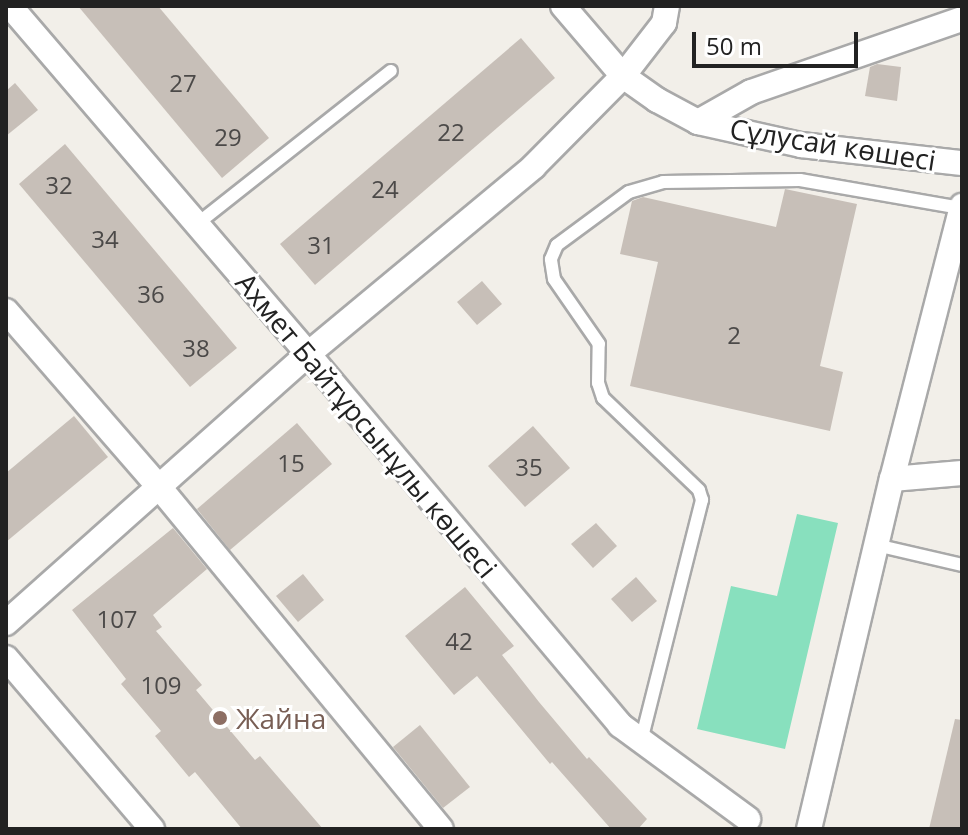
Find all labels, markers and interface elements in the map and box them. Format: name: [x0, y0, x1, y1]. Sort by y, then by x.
scale bar: [696, 16, 862, 66]
text: 50 m: [706, 29, 762, 62]
house number: 27: [169, 69, 197, 97]
street label: Сұлусай көшесі: [728, 111, 938, 177]
house number: 22: [437, 118, 465, 146]
house number: 29: [214, 123, 242, 151]
house number: 32: [45, 171, 73, 199]
house number: 24: [371, 175, 399, 203]
house number: 34: [91, 225, 119, 253]
house number: 31: [307, 231, 335, 259]
street label: Ахмет Байтұрсынұлы көшесі: [230, 266, 504, 584]
house number: 36: [137, 280, 165, 308]
house number: 2: [727, 321, 741, 349]
house number: 38: [182, 334, 210, 362]
house number: 15: [277, 449, 305, 477]
house number: 35: [515, 453, 543, 481]
house number: 107: [96, 605, 138, 633]
house number: 42: [445, 627, 473, 655]
house number: 109: [140, 671, 182, 699]
place label: Жайна: [236, 701, 326, 735]
marker: Жайна: [211, 709, 229, 727]

